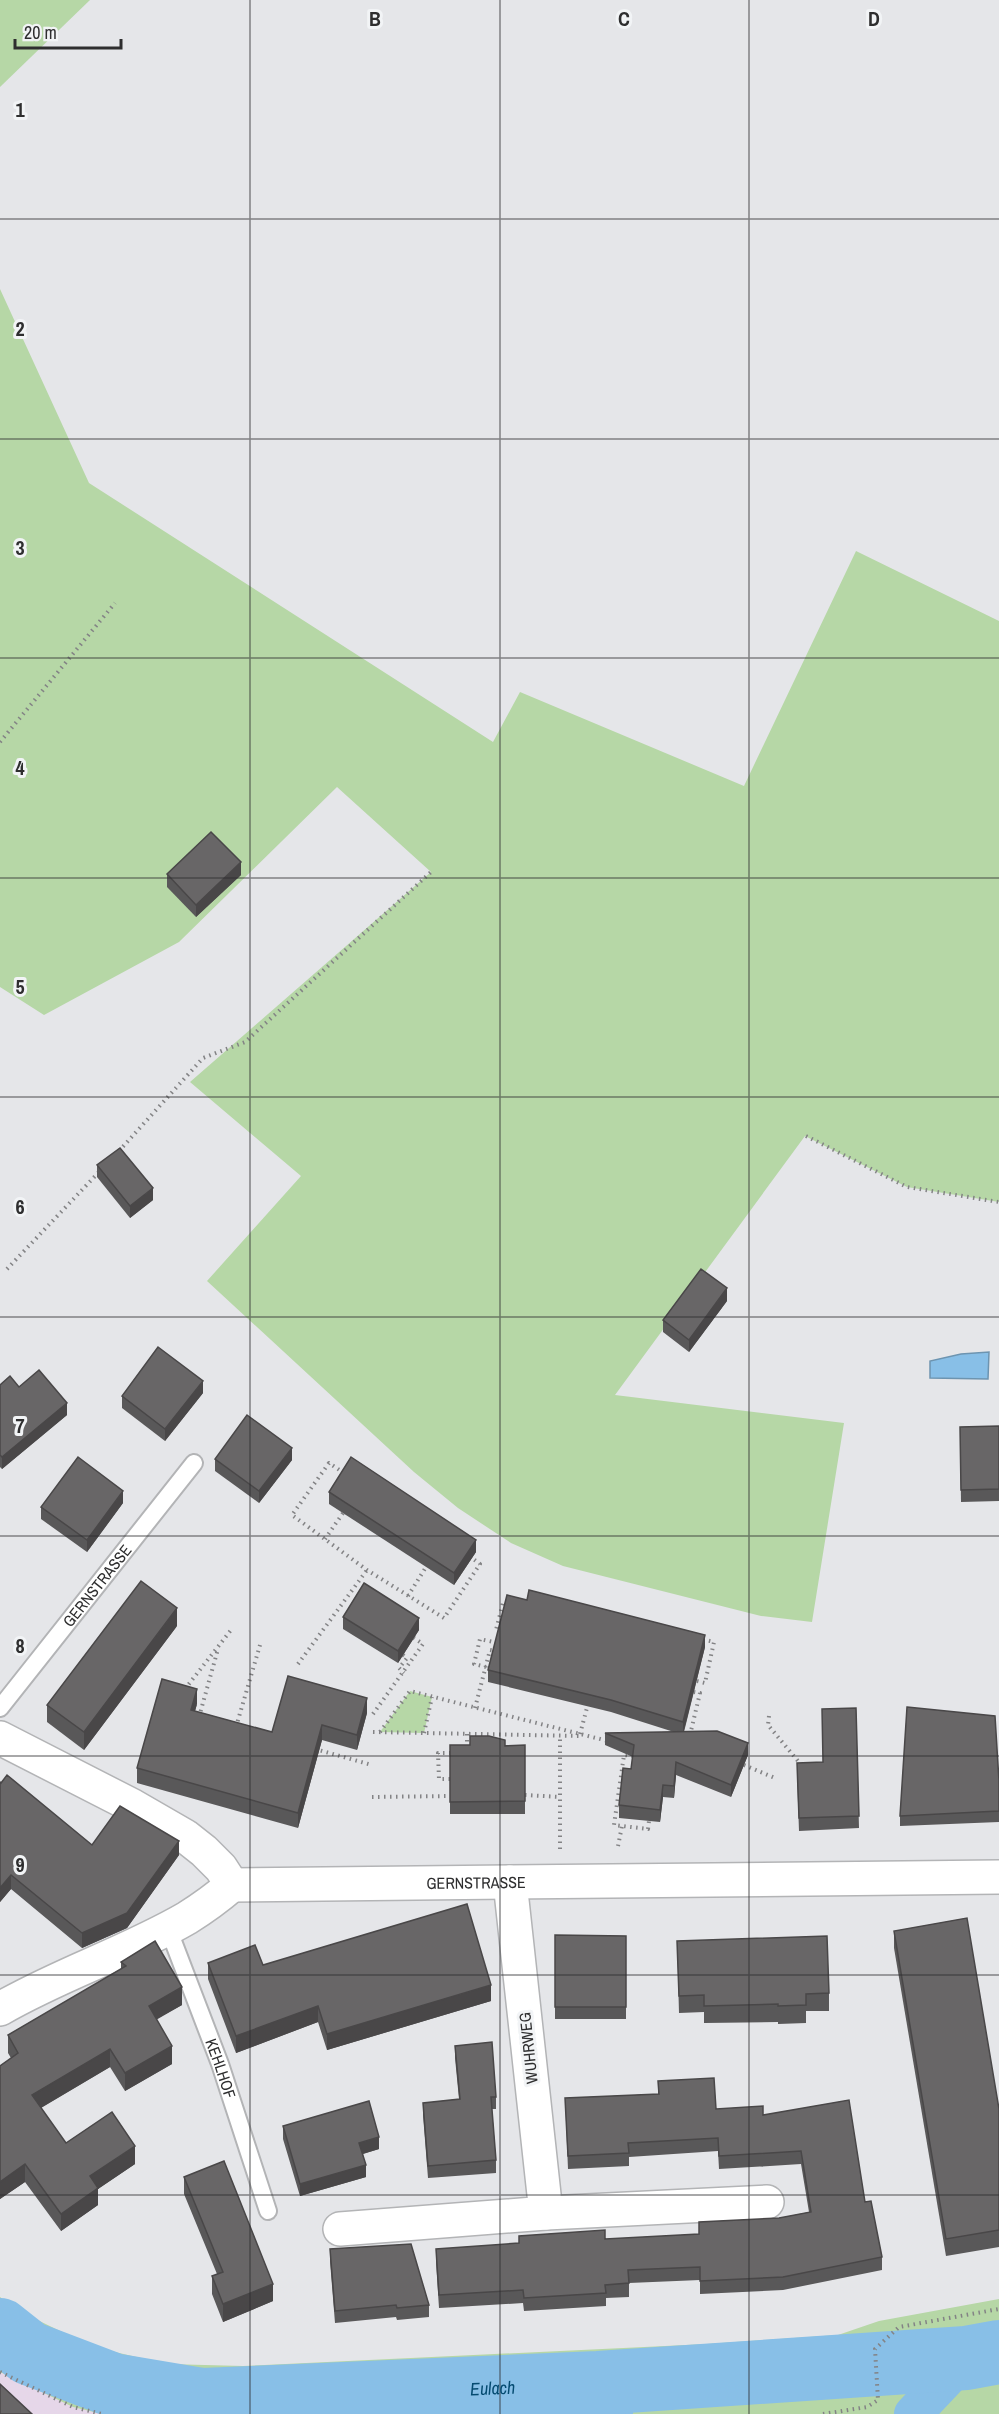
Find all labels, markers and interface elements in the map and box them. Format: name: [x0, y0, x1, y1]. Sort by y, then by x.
text: B: [369, 5, 381, 32]
text: C: [618, 5, 630, 32]
text: D: [868, 5, 880, 32]
scale bar: [15, 12, 122, 50]
text: 20 m: [24, 20, 57, 45]
text: 1: [15, 96, 25, 123]
text: 2: [15, 315, 25, 342]
text: 3: [15, 534, 25, 561]
text: 4: [15, 754, 25, 781]
text: 5: [15, 973, 25, 1000]
text: 6: [15, 1193, 25, 1220]
text: 7: [15, 1412, 25, 1439]
street label: GERNSTRASSE: [57, 1540, 136, 1631]
text: 8: [15, 1632, 25, 1659]
text: 9: [15, 1851, 25, 1878]
street label: GERNSTRASSE: [426, 1871, 526, 1894]
street label: WUHRWEG: [513, 2011, 543, 2085]
street label: KEHLHOF: [200, 2035, 241, 2101]
water label: Eulach: [469, 2374, 516, 2401]

